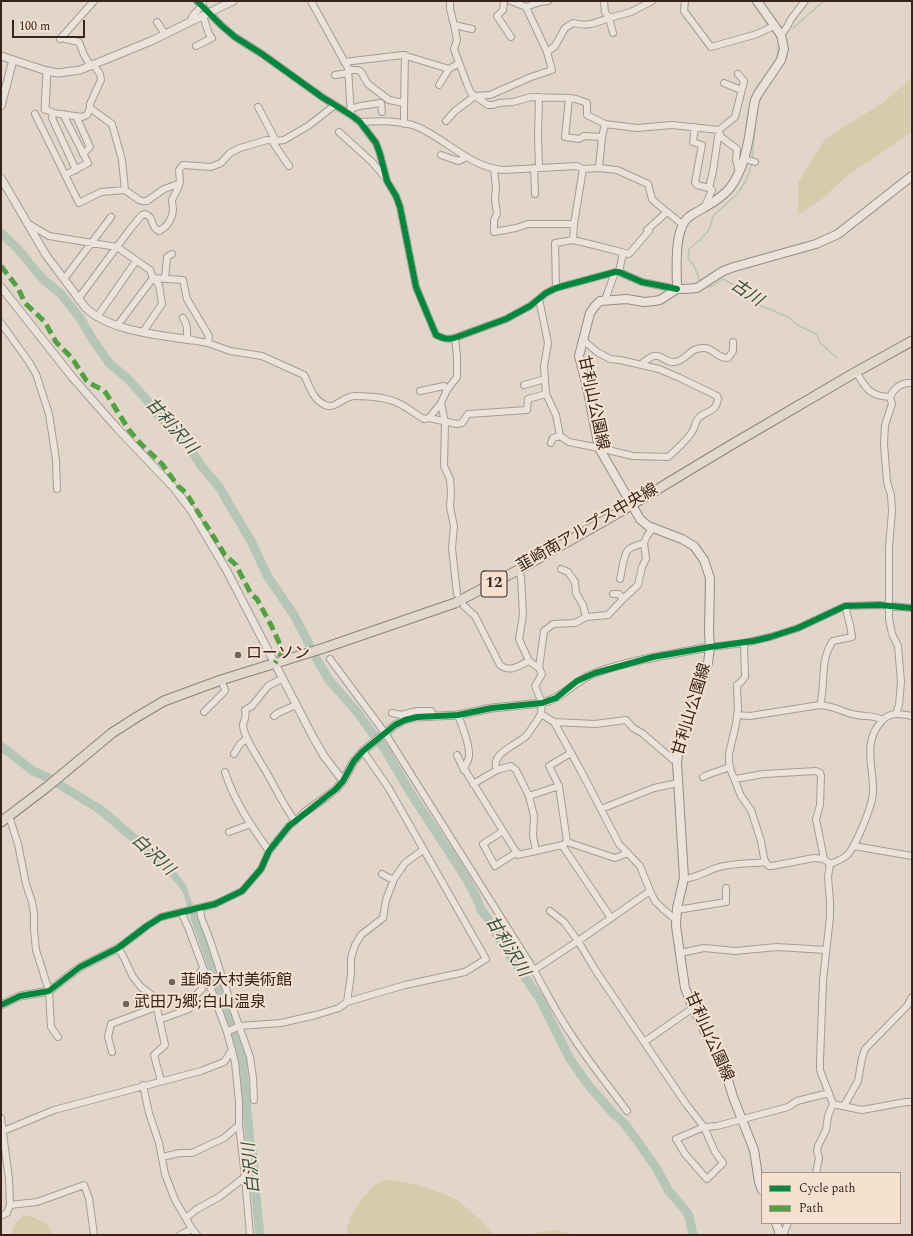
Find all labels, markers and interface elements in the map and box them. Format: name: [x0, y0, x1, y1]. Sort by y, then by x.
scale bar: [14, 12, 87, 38]
text: 100 m: [19, 17, 50, 36]
water label: 古川: [726, 276, 766, 312]
street label: 甘利山公園線: [573, 354, 611, 452]
water label: 甘利沢川: [140, 395, 200, 459]
street label: 韮崎南アルプス中央線: [514, 481, 662, 577]
road number: 12: [481, 571, 507, 597]
place label: ローソン: [246, 645, 310, 665]
marker: ローソン: [233, 650, 243, 660]
street label: 甘利山公園線: [670, 661, 716, 759]
water label: 白沢川: [126, 831, 178, 881]
water label: 甘利沢川: [479, 913, 533, 981]
place label: 韮崎大村美術館: [180, 972, 292, 992]
marker: 韮崎大村美術館: [167, 977, 177, 987]
street label: 甘利山公園線: [680, 989, 736, 1085]
place label: 武田乃郷;白山温泉: [134, 994, 266, 1014]
marker: 武田乃郷;白山温泉: [121, 999, 131, 1009]
water label: 白沢川: [240, 1142, 266, 1194]
legend: [761, 1172, 901, 1224]
text: Cycle path: [799, 1179, 856, 1198]
text: Path: [799, 1199, 824, 1218]

